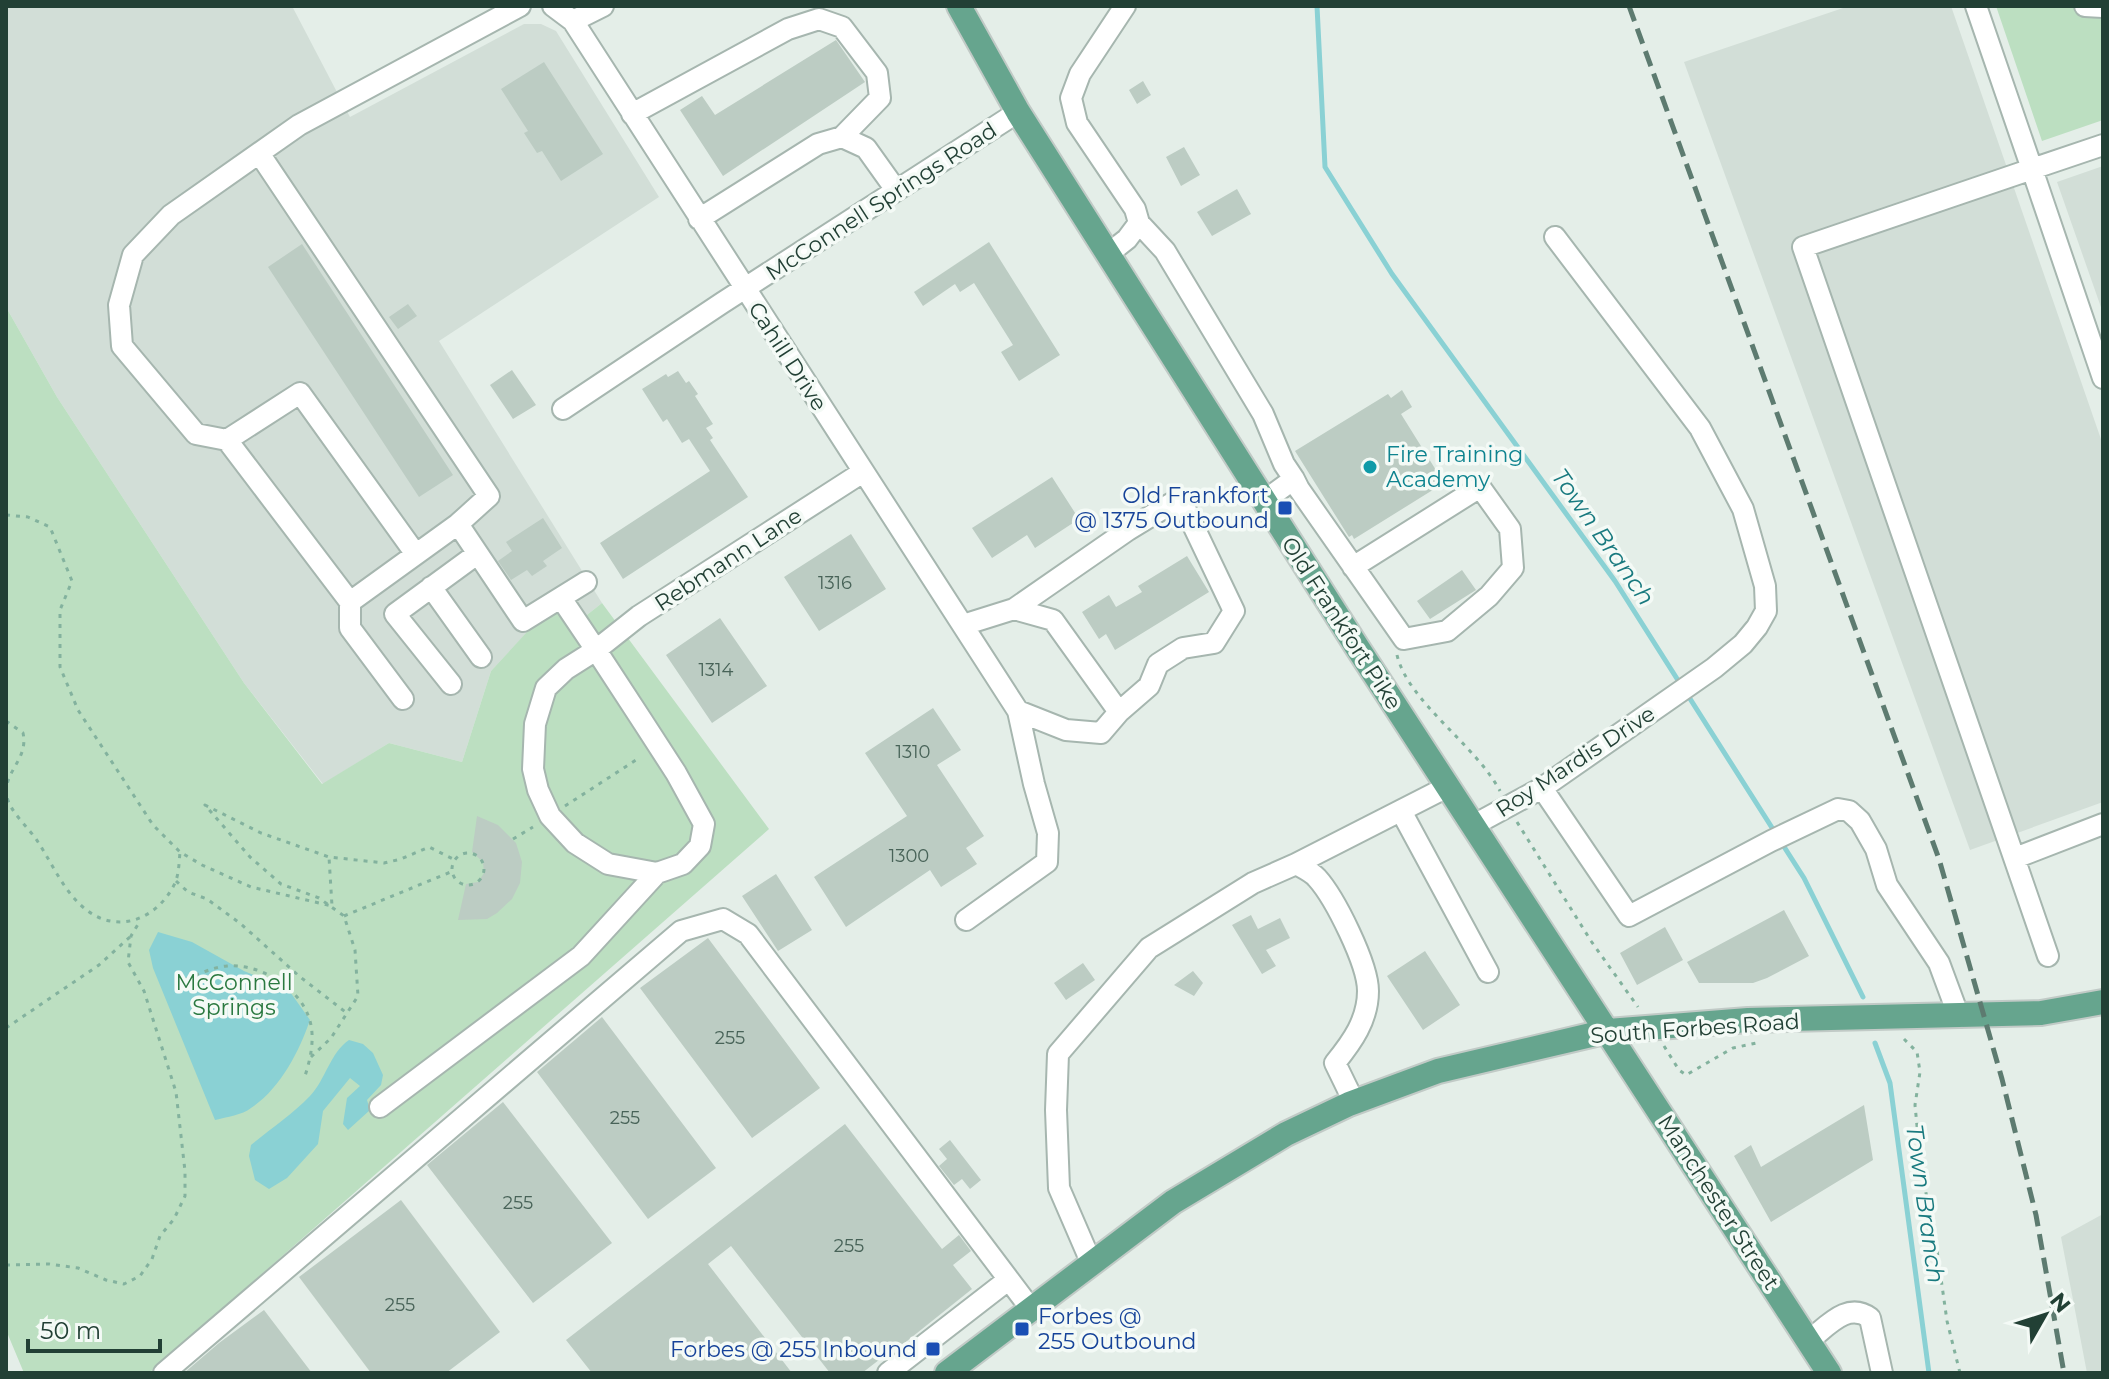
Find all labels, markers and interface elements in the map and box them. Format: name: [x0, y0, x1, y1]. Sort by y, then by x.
street label: McConnell Springs Road: [761, 117, 1002, 286]
street label: Cahill Drive: [742, 297, 833, 416]
place label: Fire Training Academy: [1386, 441, 1523, 493]
marker: Fire Training Academy: [1361, 458, 1379, 476]
water label: Town Branch: [1546, 463, 1661, 611]
place label: Old Frankfort @ 1375 Outbound: [1074, 482, 1269, 534]
marker: Old Frankfort @ 1375 Outbound: [1276, 499, 1294, 517]
street label: Rebmann Lane: [650, 502, 807, 617]
street label: Old Frankfort Pike: [1276, 532, 1407, 715]
house number: 1316: [818, 572, 852, 594]
house number: 1314: [698, 659, 734, 681]
street label: Roy Mardis Drive: [1491, 700, 1660, 823]
house number: 1310: [895, 741, 931, 763]
house number: 1300: [889, 845, 929, 867]
park label: McConnell Springs: [175, 969, 293, 1021]
street label: South Forbes Road: [1589, 1008, 1801, 1049]
house number: 255: [715, 1027, 745, 1049]
house number: 255: [610, 1107, 640, 1129]
street label: Manchester Street: [1652, 1110, 1785, 1295]
water label: Town Branch: [1900, 1123, 1951, 1285]
house number: 255: [503, 1192, 533, 1214]
house number: 255: [834, 1235, 864, 1257]
north arrow: [2005, 1275, 2085, 1355]
text: N: [2044, 1287, 2076, 1318]
house number: 255: [385, 1294, 415, 1316]
scale bar: [28, 1303, 160, 1353]
place label: Forbes @ 255 Outbound: [1038, 1303, 1197, 1355]
text: 50 m: [40, 1316, 101, 1345]
marker: Forbes @ 255 Outbound: [1013, 1320, 1031, 1338]
place label: Forbes @ 255 Inbound: [670, 1336, 917, 1363]
marker: Forbes @ 255 Inbound: [924, 1340, 942, 1358]

